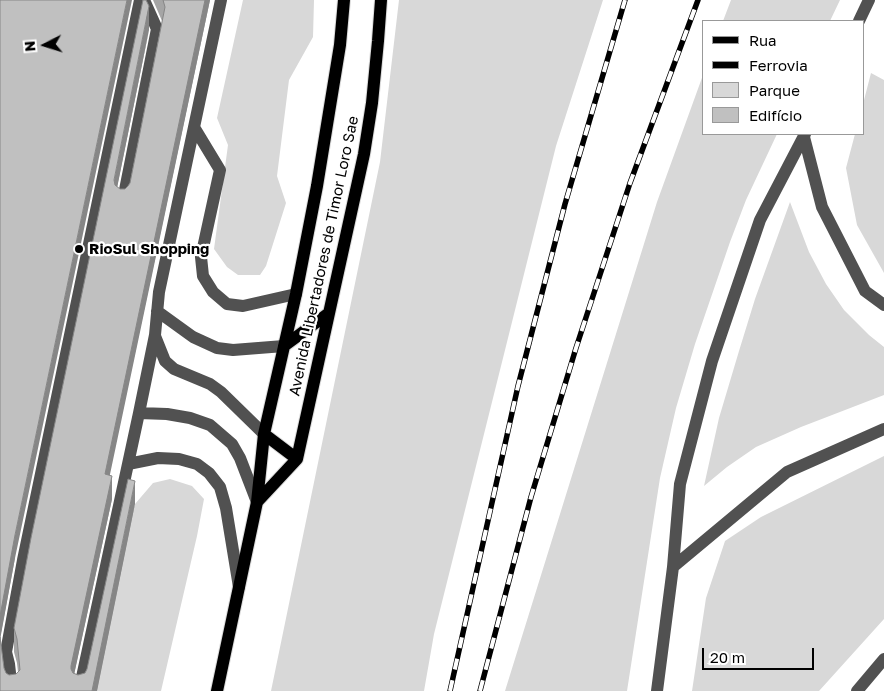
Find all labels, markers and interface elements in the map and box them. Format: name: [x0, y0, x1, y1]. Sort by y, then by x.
north arrow: [20, 20, 70, 70]
legend: [702, 20, 864, 135]
text: Rua: [749, 31, 776, 49]
text: N: [21, 40, 38, 52]
text: Ferrovia: [749, 56, 808, 74]
text: Parque: [749, 81, 800, 99]
text: Edifício: [749, 106, 802, 124]
street label: Avenida Libertadores de Timor Loro Sae: [286, 114, 362, 398]
place label: RioSul Shopping: [89, 240, 209, 258]
marker: RioSul Shopping: [73, 243, 85, 255]
scale bar: [704, 638, 816, 670]
text: 20 m: [710, 648, 745, 666]

